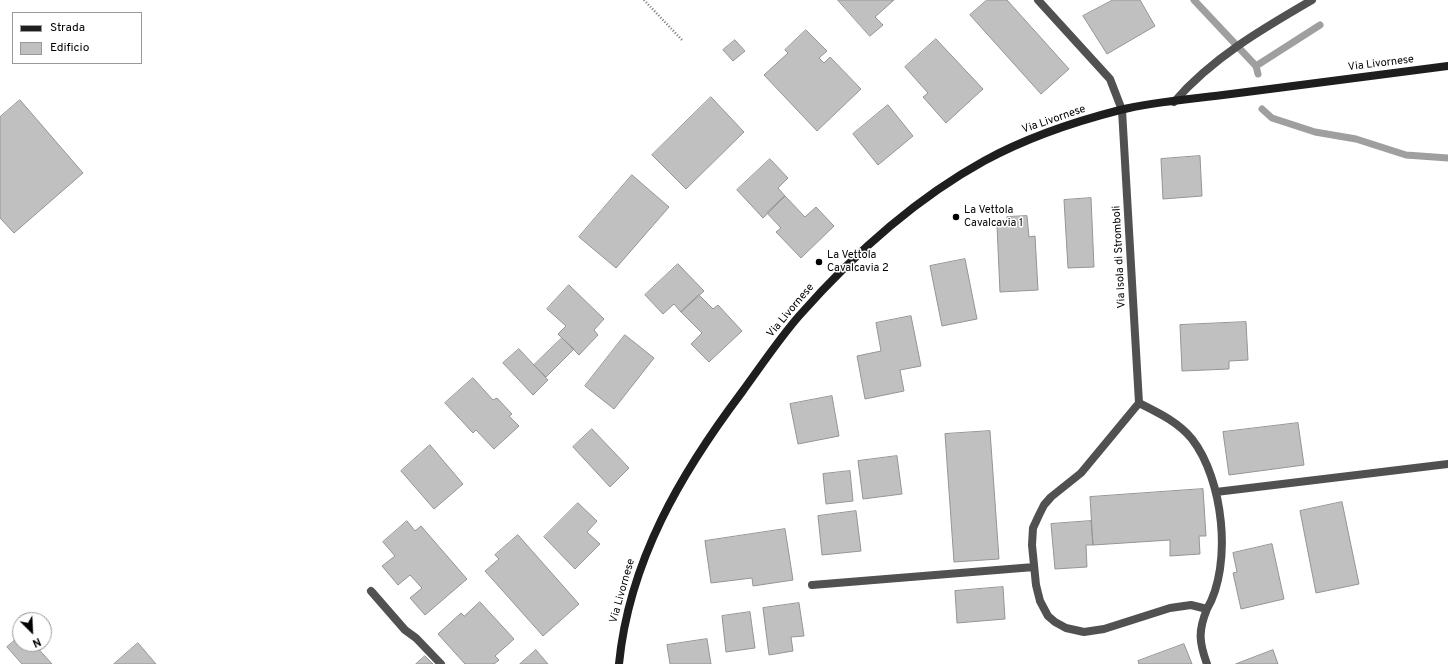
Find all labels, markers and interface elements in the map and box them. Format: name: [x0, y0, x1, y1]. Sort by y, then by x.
legend: [12, 12, 142, 64]
text: Strada: [50, 20, 85, 36]
text: Edificio: [50, 40, 89, 56]
street label: Via Livornese: [1347, 53, 1415, 75]
street label: Via Livornese: [1021, 103, 1087, 137]
place label: La Vettola Cavalcavia 1: [964, 204, 1023, 230]
street label: Via Isola di Stromboli: [1111, 205, 1129, 309]
marker: La Vettola Cavalcavia 1: [951, 212, 961, 222]
place label: La Vettola Cavalcavia 2: [827, 249, 889, 275]
marker: La Vettola Cavalcavia 2: [814, 257, 824, 267]
street label: Via Livornese: [765, 281, 817, 341]
street label: Via Livornese: [608, 557, 638, 625]
north arrow: [12, 612, 52, 652]
text: N: [30, 634, 43, 650]

